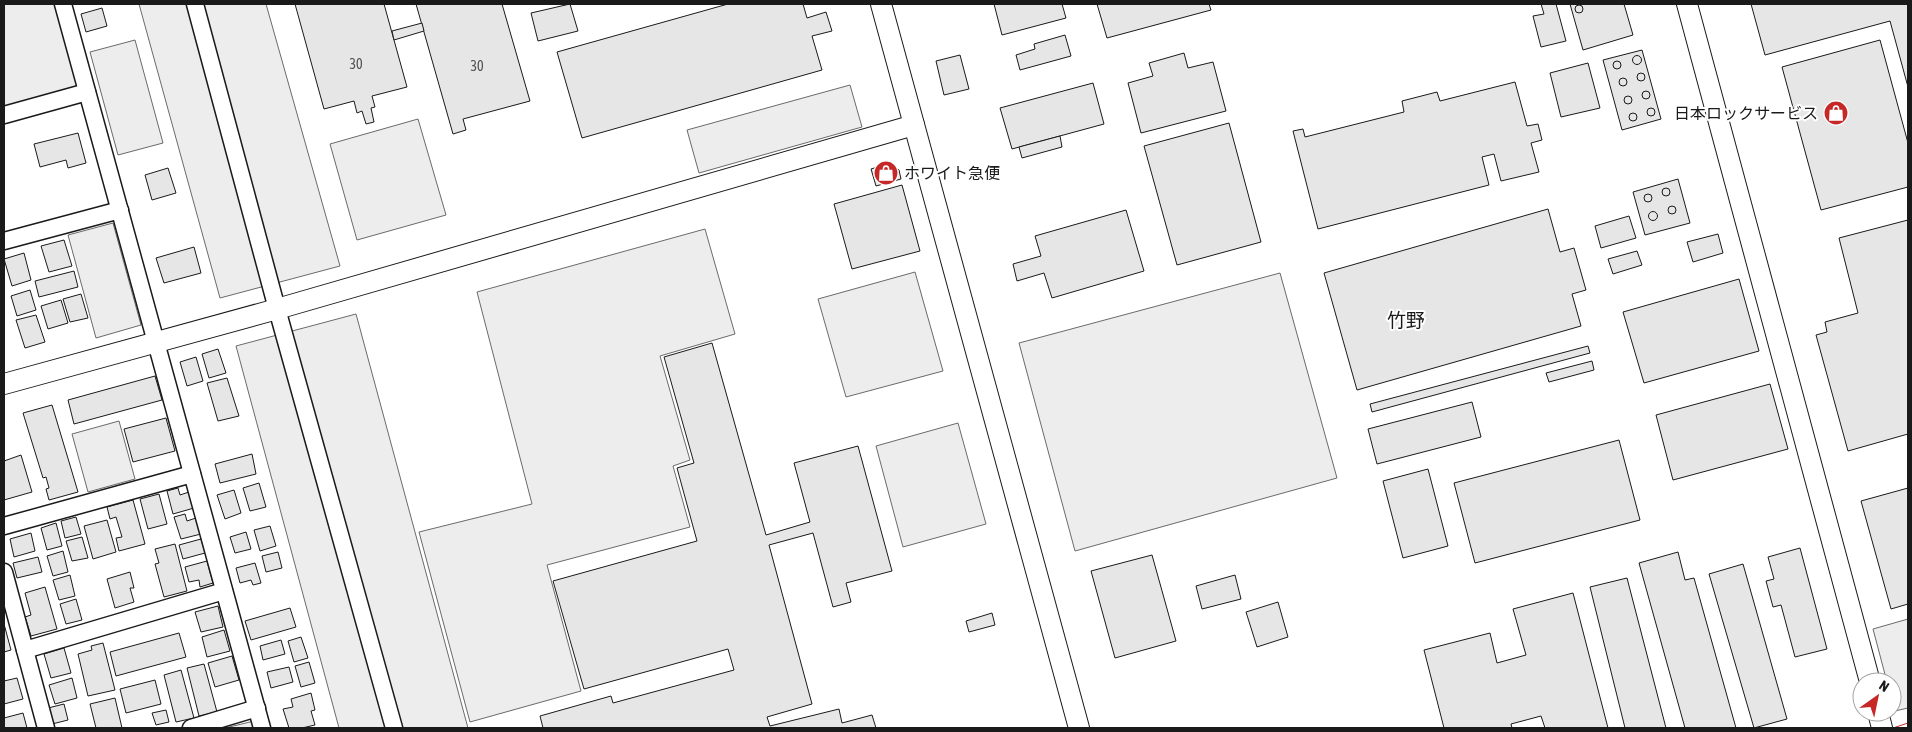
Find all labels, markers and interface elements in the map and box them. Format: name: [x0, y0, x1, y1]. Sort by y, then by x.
house number: 30: [349, 56, 363, 72]
house number: 30: [470, 58, 484, 74]
shop icon: 日本ロックサービス: [1823, 100, 1849, 126]
place label: 日本ロックサービス: [1674, 104, 1818, 122]
shop icon: ホワイト急便: [873, 160, 899, 186]
place label: ホワイト急便: [904, 164, 1000, 182]
district label: 竹野: [1387, 309, 1425, 331]
north arrow: [1852, 672, 1902, 722]
text: N: [1876, 677, 1892, 695]

